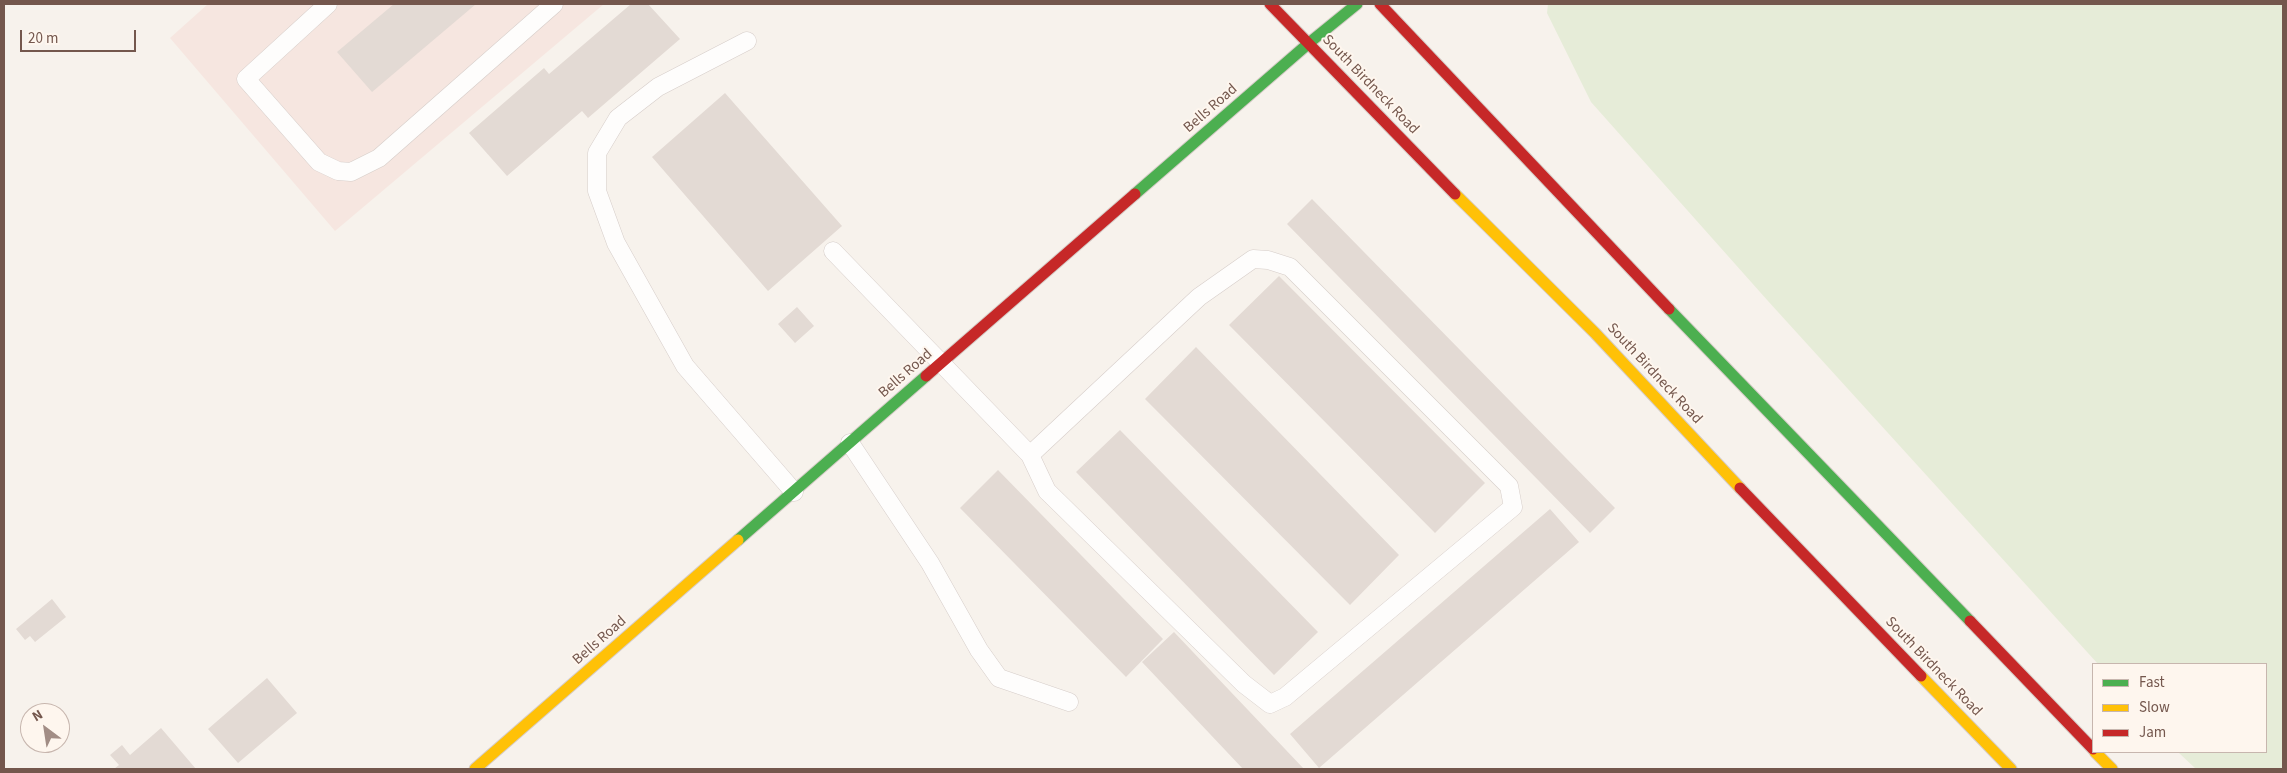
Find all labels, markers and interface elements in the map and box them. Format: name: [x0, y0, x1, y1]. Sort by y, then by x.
scale bar: [22, 20, 139, 52]
text: 20 m: [28, 28, 58, 49]
street label: South Birdneck Road: [1318, 31, 1422, 139]
street label: Bells Road: [1180, 81, 1242, 137]
street label: South Birdneck Road: [1603, 320, 1705, 428]
street label: Bells Road: [875, 346, 937, 402]
street label: Bells Road: [569, 613, 631, 669]
street label: South Birdneck Road: [1881, 613, 1985, 721]
legend: [2092, 663, 2267, 753]
text: Fast: [2139, 672, 2165, 693]
text: Slow: [2139, 697, 2170, 718]
north arrow: [20, 703, 70, 753]
text: N: [29, 705, 47, 727]
text: Jam: [2139, 722, 2166, 743]

